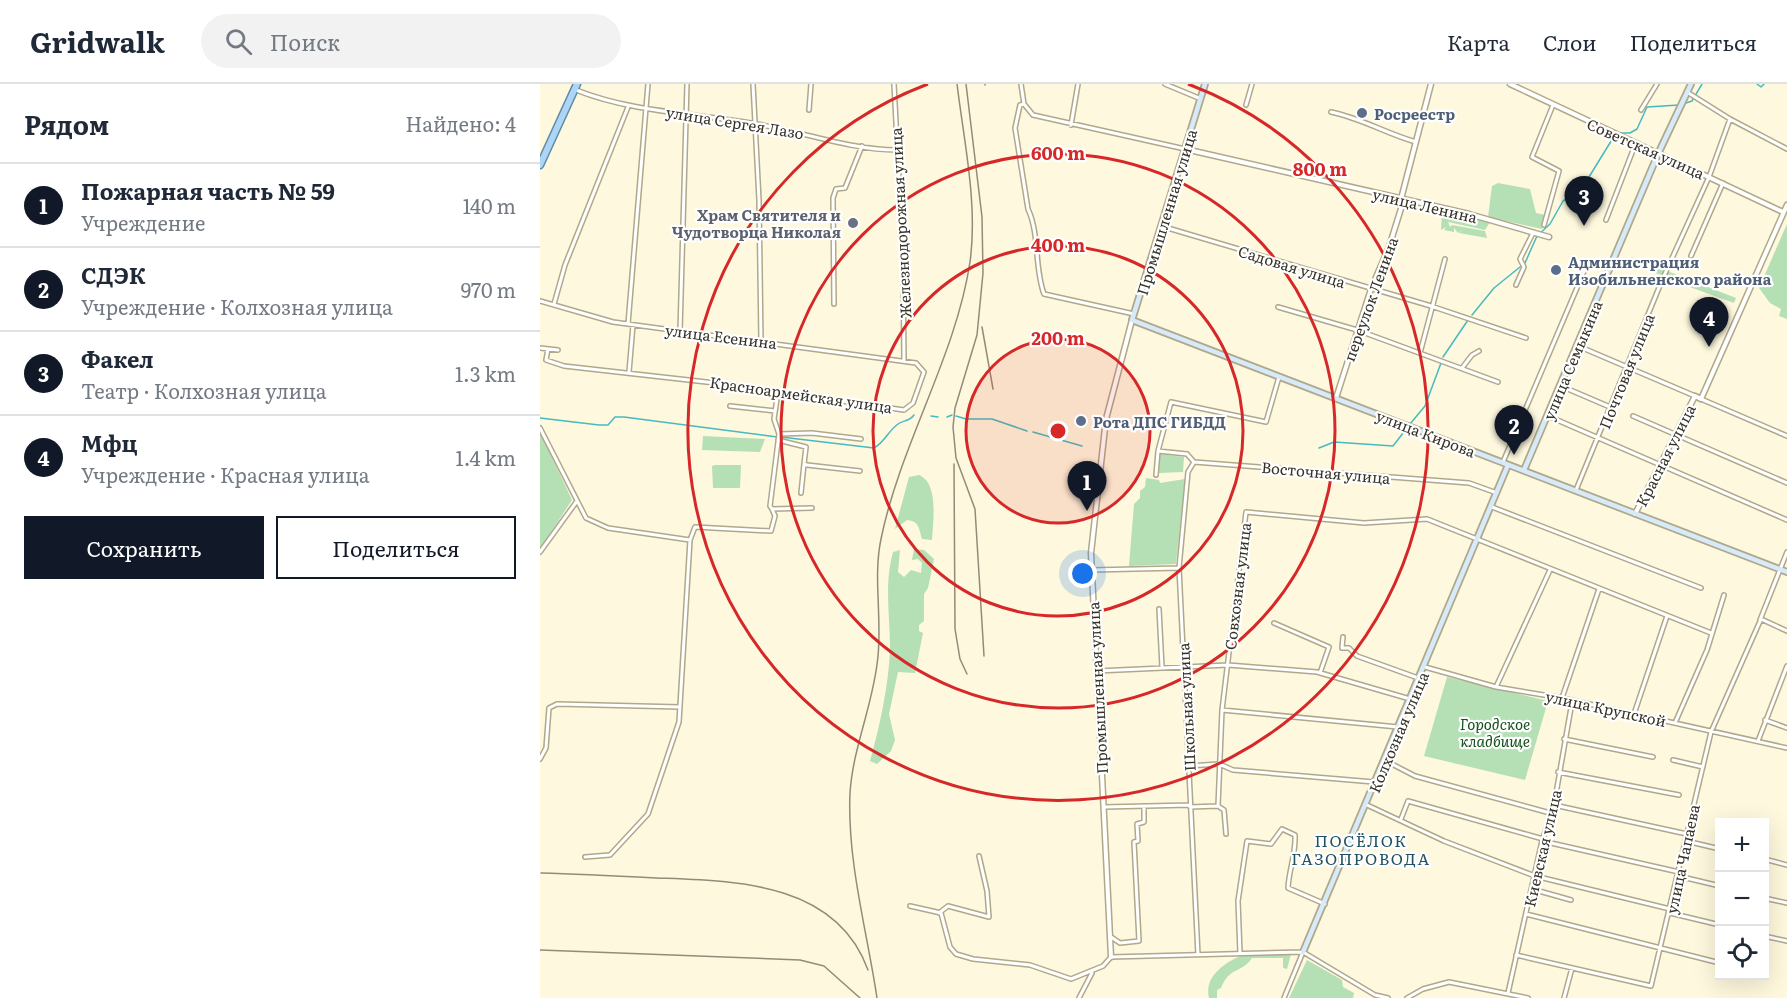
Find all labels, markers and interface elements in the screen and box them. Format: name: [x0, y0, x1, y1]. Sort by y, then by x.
search box: [201, 14, 621, 68]
text: Gridwalk: [30, 20, 165, 62]
icon: search: [222, 25, 255, 58]
text: Поиск: [270, 25, 340, 58]
text: Карта: [1447, 26, 1510, 57]
text: Слои: [1543, 26, 1597, 57]
text: Поделиться: [1630, 26, 1757, 57]
street label: улица Сергея Лазо: [664, 100, 806, 144]
place label: Росреестр: [1374, 102, 1455, 125]
text: Рядом: [24, 104, 109, 143]
marker: Росреестр: [1355, 106, 1369, 120]
text: Найдено: 4: [405, 108, 516, 138]
street label: Советская улица: [1584, 112, 1709, 185]
street label: Промышленная улица: [1130, 125, 1202, 298]
street label: Железнодорожная улица: [883, 126, 916, 319]
text: 600 m: [1031, 139, 1085, 166]
text: 800 m: [1293, 155, 1347, 182]
text: Пожарная часть № 59: [81, 174, 335, 207]
pin: 3: [1564, 176, 1604, 226]
street label: улица Ленина: [1370, 182, 1481, 228]
text: 1: [39, 190, 48, 220]
text: 140 m: [463, 190, 516, 220]
place label: Храм Святителя и Чудотворца Николая: [672, 203, 841, 243]
text: Учреждение: [81, 207, 205, 237]
marker: Храм Святителя и Чудотворца Николая: [846, 216, 860, 230]
text: 400 m: [1031, 231, 1085, 258]
street label: переулок Ленина: [1337, 233, 1404, 365]
street label: Садовая улица: [1236, 239, 1349, 293]
place label: Администрация Изобильненского района: [1568, 250, 1772, 290]
text: СДЭК: [81, 258, 146, 291]
marker: Администрация Изобильненского района: [1549, 263, 1563, 277]
text: 2: [38, 274, 49, 304]
text: 970 m: [461, 274, 516, 304]
text: Учреждение · Колхозная улица: [81, 291, 393, 321]
street label: улица Семыкина: [1536, 296, 1608, 423]
pin: 4: [1690, 298, 1728, 347]
street label: Почтовая улица: [1592, 309, 1660, 432]
street label: улица Есенина: [664, 318, 779, 354]
text: 200 m: [1031, 324, 1085, 351]
text: Факел: [81, 342, 154, 375]
text: 3: [38, 358, 49, 388]
text: 1.3 km: [455, 358, 516, 388]
street label: Красноармейская улица: [708, 370, 895, 418]
text: Театр · Колхозная улица: [81, 375, 327, 405]
street label: Красная улица: [1629, 399, 1701, 510]
street label: улица Кирова: [1373, 404, 1480, 463]
pin: 2: [1494, 406, 1534, 455]
place label: Рота ДПС ГИБДД: [1093, 410, 1226, 433]
marker: Рота ДПС ГИБДД: [1074, 414, 1088, 428]
centre of rings: [1048, 421, 1068, 441]
text: Мфц: [81, 426, 137, 459]
text: 4: [37, 442, 50, 472]
text: 1.4 km: [456, 442, 516, 472]
street label: Восточная улица: [1261, 455, 1392, 489]
text: Учреждение · Красная улица: [81, 459, 370, 489]
pin: 1: [1068, 462, 1106, 511]
button: Сохранить: [24, 516, 264, 579]
button: Поделиться: [276, 516, 516, 579]
street label: Совхозная улица: [1218, 520, 1256, 651]
your location: [1068, 559, 1097, 588]
street label: Промышленная улица: [1081, 600, 1113, 775]
street label: Школьная улица: [1171, 641, 1201, 772]
street label: Колхозная улица: [1362, 667, 1434, 796]
street label: улица Крупской: [1544, 684, 1668, 732]
park label: Городское кладбище: [1460, 712, 1530, 752]
street label: Киевская улица: [1517, 786, 1567, 909]
street label: улица Чапаева: [1659, 801, 1705, 916]
map controls: [1715, 818, 1769, 980]
button: +: [1715, 818, 1769, 872]
district label: ПОСЁЛОК ГАЗОПРОВОДА: [1291, 828, 1431, 870]
button: −: [1715, 872, 1769, 926]
button: locate: [1715, 926, 1769, 980]

